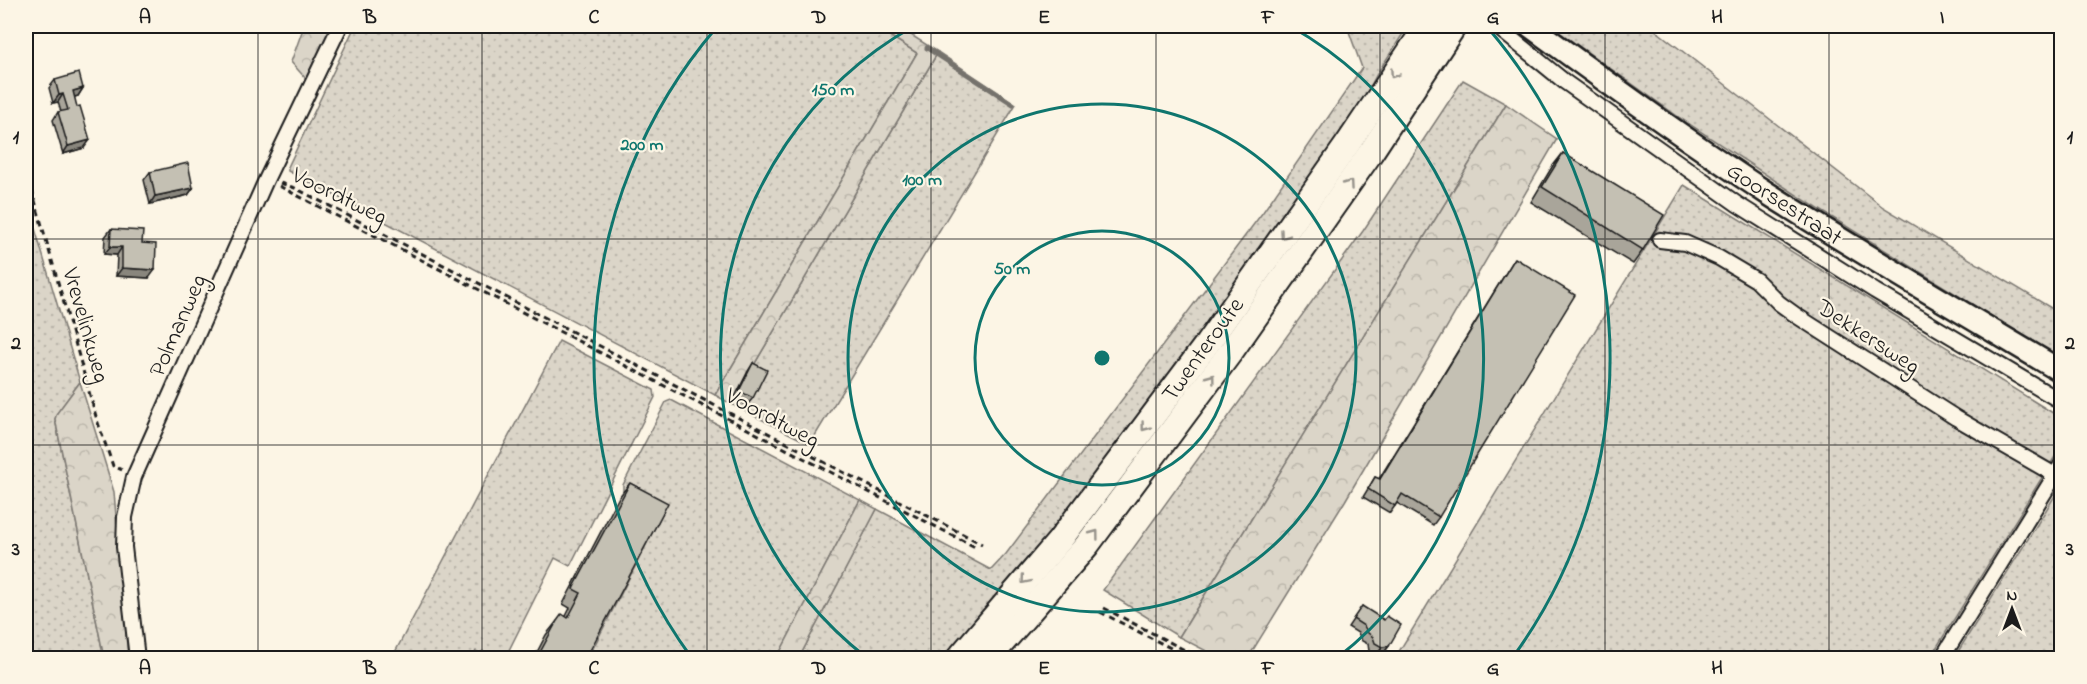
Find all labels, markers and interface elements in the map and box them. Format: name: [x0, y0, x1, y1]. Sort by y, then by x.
text: A: [139, 4, 151, 33]
text: B: [362, 4, 377, 33]
text: C: [589, 4, 600, 33]
text: D: [811, 4, 826, 33]
text: E: [1038, 4, 1050, 33]
text: F: [1261, 4, 1275, 33]
text: G: [1487, 4, 1500, 33]
text: H: [1711, 4, 1723, 33]
text: I: [1940, 4, 1945, 33]
one-way arrow: [1391, 68, 1402, 79]
text: 150 m: [812, 78, 854, 104]
text: 1: [13, 124, 20, 153]
text: 1: [2067, 124, 2074, 153]
text: 200 m: [620, 133, 664, 159]
street label: Goorsestraat: [1719, 154, 1849, 256]
street label: Voordtweg: [284, 159, 393, 235]
text: 100 m: [902, 168, 942, 194]
one-way arrow: [1341, 180, 1352, 191]
one-way arrow: [1280, 228, 1291, 239]
text: 50 m: [994, 257, 1030, 283]
street label: Vrevelinkweg: [51, 263, 118, 387]
street label: Polmanweg: [141, 269, 217, 383]
street label: Twenteroute: [1154, 291, 1254, 410]
street label: Dekkersweg: [1808, 291, 1926, 385]
text: 2: [10, 330, 21, 359]
text: 2: [2064, 330, 2075, 359]
centre of rings: [1092, 348, 1112, 368]
one-way arrow: [1204, 373, 1215, 384]
street label: Voordtweg: [717, 379, 825, 459]
one-way arrow: [1141, 420, 1152, 431]
one-way arrow: [1088, 530, 1099, 541]
text: 3: [11, 536, 20, 565]
text: 3: [2065, 536, 2074, 565]
one-way arrow: [1021, 573, 1032, 584]
north arrow: [1982, 579, 2042, 639]
text: N: [2007, 584, 2018, 608]
text: A: [139, 655, 151, 684]
text: B: [362, 655, 377, 684]
text: C: [589, 655, 600, 684]
text: D: [811, 655, 826, 684]
text: E: [1038, 655, 1050, 684]
text: F: [1261, 655, 1275, 684]
text: G: [1487, 655, 1500, 684]
text: H: [1711, 655, 1723, 684]
text: I: [1940, 655, 1945, 684]

